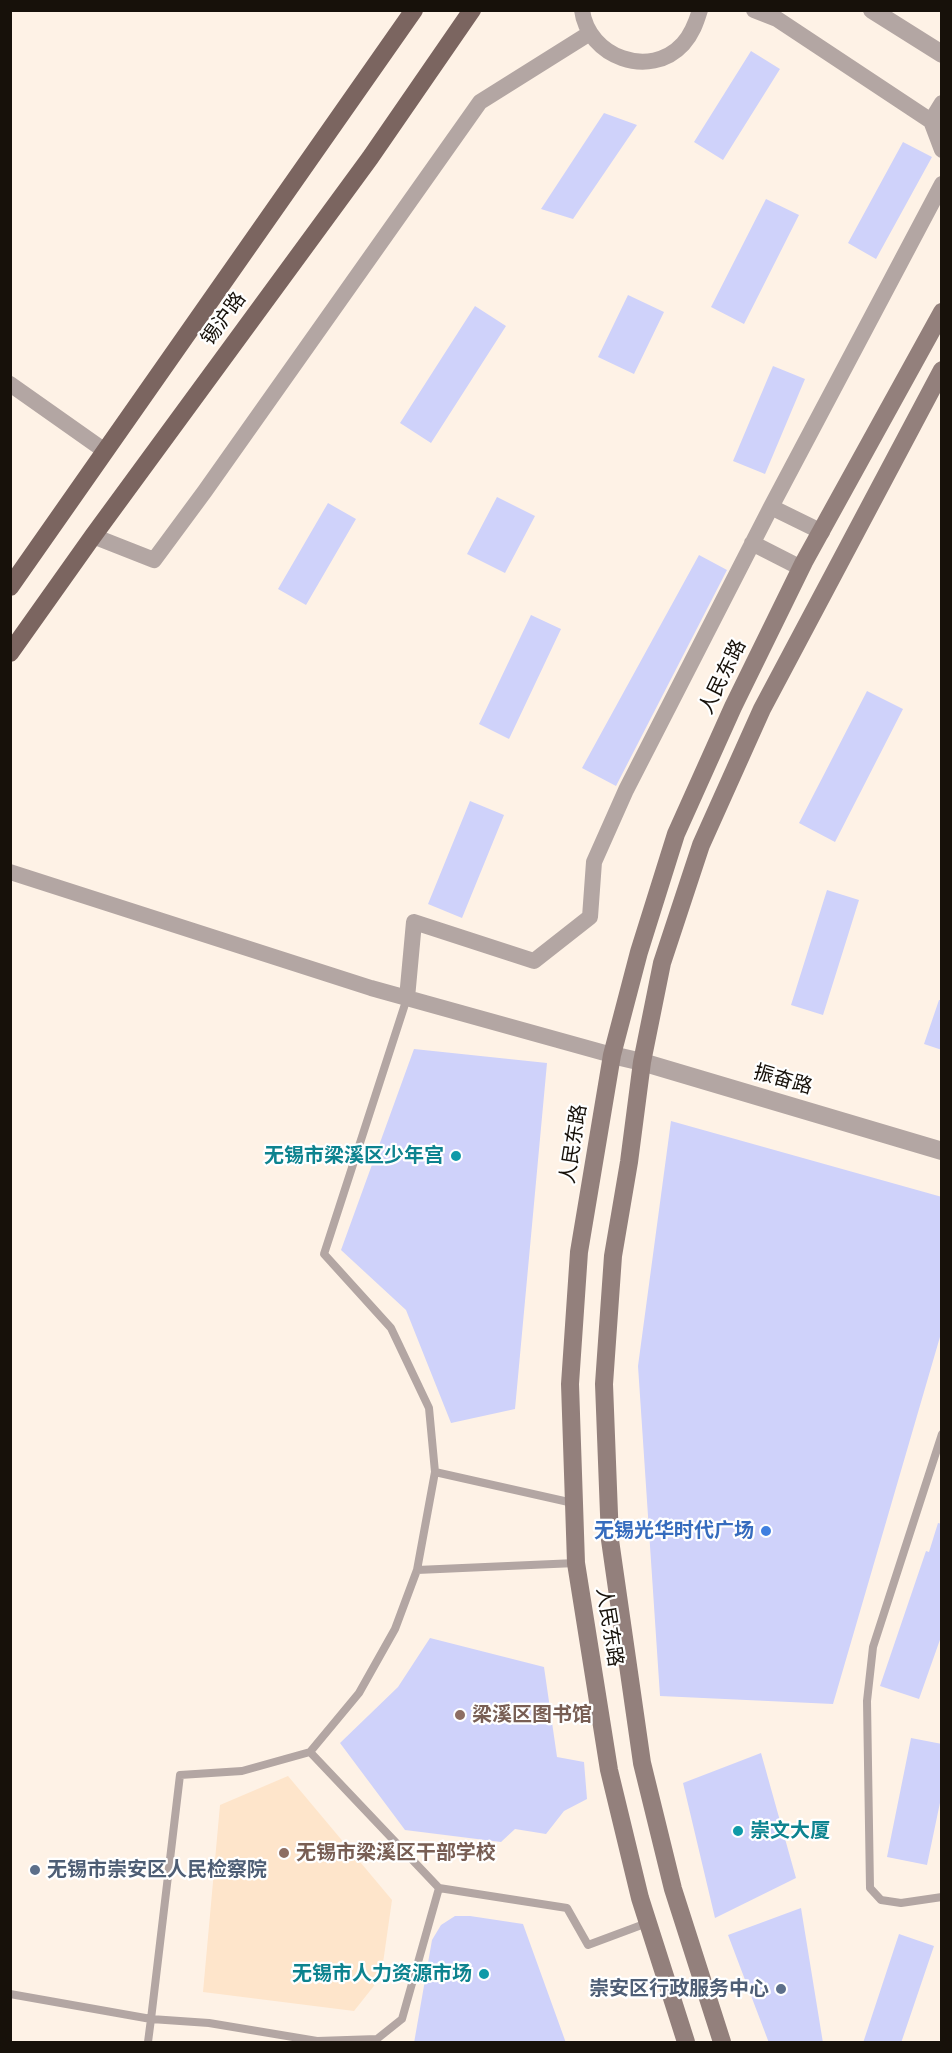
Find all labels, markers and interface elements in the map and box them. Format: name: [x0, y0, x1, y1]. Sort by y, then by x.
street label: 锡沪路: [197, 288, 251, 350]
street label: 人民东路: [695, 636, 751, 718]
street label: 振奋路: [751, 1060, 815, 1100]
street label: 人民东路: [556, 1103, 592, 1185]
place label: 无锡市梁溪区少年宫: [264, 1144, 444, 1168]
marker: 无锡市梁溪区少年宫: [449, 1149, 463, 1163]
place label: 无锡光华时代广场: [594, 1519, 754, 1543]
marker: 无锡光华时代广场: [759, 1524, 773, 1538]
street label: 人民东路: [591, 1586, 627, 1668]
place label: 梁溪区图书馆: [472, 1703, 592, 1727]
marker: 梁溪区图书馆: [453, 1708, 467, 1722]
place label: 崇文大厦: [750, 1819, 830, 1843]
marker: 崇文大厦: [731, 1824, 745, 1838]
place label: 无锡市梁溪区干部学校: [296, 1841, 496, 1865]
marker: 无锡市梁溪区干部学校: [277, 1846, 291, 1860]
place label: 无锡市崇安区人民检察院: [47, 1858, 267, 1882]
marker: 无锡市崇安区人民检察院: [28, 1863, 42, 1877]
place label: 无锡市人力资源市场: [292, 1962, 472, 1986]
marker: 无锡市人力资源市场: [477, 1967, 491, 1981]
place label: 崇安区行政服务中心: [589, 1977, 769, 2001]
marker: 崇安区行政服务中心: [774, 1982, 788, 1996]

